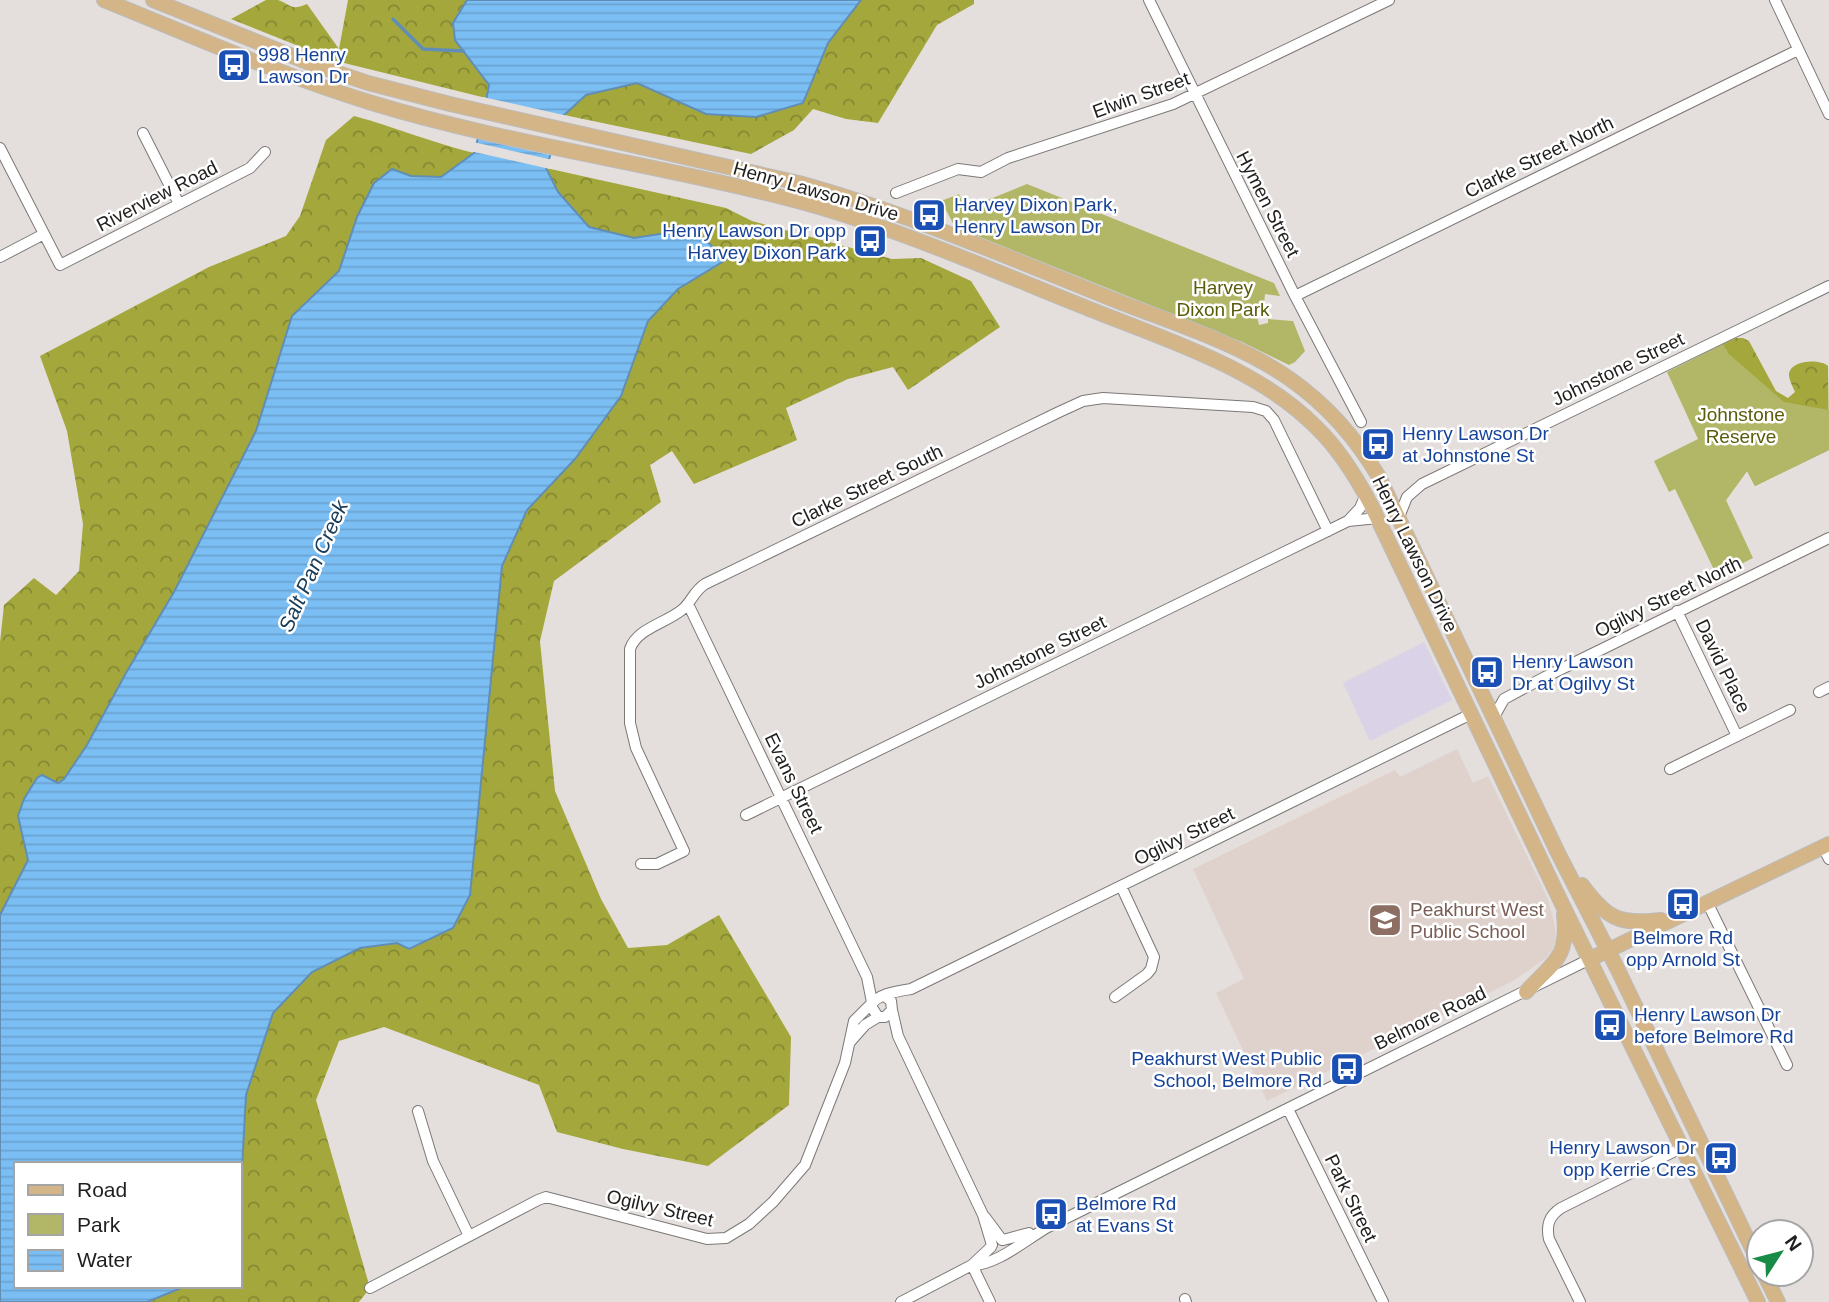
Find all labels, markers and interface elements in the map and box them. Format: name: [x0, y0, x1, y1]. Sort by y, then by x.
place label: 998 Henry Lawson Dr: [258, 44, 349, 87]
bus stop icon: 998 Henry Lawson Dr: [215, 46, 253, 84]
street label: Elwin Street: [1090, 68, 1193, 122]
street label: Clarke Street North: [1461, 112, 1617, 202]
street label: Hymen Street: [1232, 147, 1304, 261]
street label: Riverview Road: [93, 156, 221, 236]
street label: Henry Lawson Drive: [731, 157, 901, 225]
place label: Harvey Dixon Park, Henry Lawson Dr: [954, 194, 1118, 237]
bus stop icon: Harvey Dixon Park, Henry Lawson Dr: [910, 196, 948, 234]
place label: Henry Lawson Dr opp Harvey Dixon Park: [662, 220, 846, 263]
bus stop icon: Henry Lawson Dr opp Harvey Dixon Park: [851, 222, 889, 260]
park label: Harvey Dixon Park: [1177, 277, 1270, 320]
street label: Johnstone Street: [1549, 328, 1688, 410]
park label: Johnstone Reserve: [1697, 404, 1785, 447]
place label: Henry Lawson Dr at Johnstone St: [1402, 423, 1549, 466]
bus stop icon: Henry Lawson Dr at Johnstone St: [1359, 425, 1397, 463]
street label: Clarke Street South: [788, 440, 946, 532]
street label: Henry Lawson Drive: [1368, 473, 1462, 635]
water label: Salt Pan Creek: [274, 495, 353, 635]
street label: Ogilvy Street North: [1591, 552, 1745, 642]
street label: Johnstone Street: [971, 611, 1110, 693]
street label: David Place: [1691, 616, 1755, 716]
place label: Henry Lawson Dr at Ogilvy St: [1512, 651, 1635, 694]
bus stop icon: Henry Lawson Dr at Ogilvy St: [1468, 653, 1506, 691]
street label: Evans Street: [761, 730, 828, 837]
street label: Ogilvy Street: [1131, 802, 1238, 869]
bus stop icon: Belmore Rd opp Arnold St: [1664, 885, 1702, 923]
place label: Peakhurst West Public School: [1410, 899, 1544, 942]
school or university icon: Peakhurst West Public School: [1366, 901, 1404, 939]
place label: Belmore Rd opp Arnold St: [1626, 927, 1741, 970]
street label: Belmore Road: [1371, 982, 1489, 1054]
place label: Henry Lawson Dr before Belmore Rd: [1634, 1004, 1793, 1047]
bus stop icon: Henry Lawson Dr before Belmore Rd: [1591, 1006, 1629, 1044]
place label: Peakhurst West Public School, Belmore Rd: [1131, 1048, 1322, 1091]
bus stop icon: Peakhurst West Public School, Belmore Rd: [1328, 1050, 1366, 1088]
place label: Henry Lawson Dr opp Kerrie Cres: [1549, 1137, 1697, 1180]
bus stop icon: Henry Lawson Dr opp Kerrie Cres: [1702, 1139, 1740, 1177]
street label: Park Street: [1321, 1151, 1382, 1246]
legend: [14, 1162, 242, 1288]
text: Road: [77, 1178, 127, 1201]
street label: Ogilvy Street: [605, 1186, 716, 1231]
place label: Belmore Rd at Evans St: [1076, 1193, 1176, 1236]
bus stop icon: Belmore Rd at Evans St: [1032, 1195, 1070, 1233]
text: Park: [77, 1213, 121, 1236]
north arrow: [1745, 1218, 1815, 1288]
text: N: [1781, 1232, 1806, 1255]
text: Water: [77, 1248, 132, 1271]

